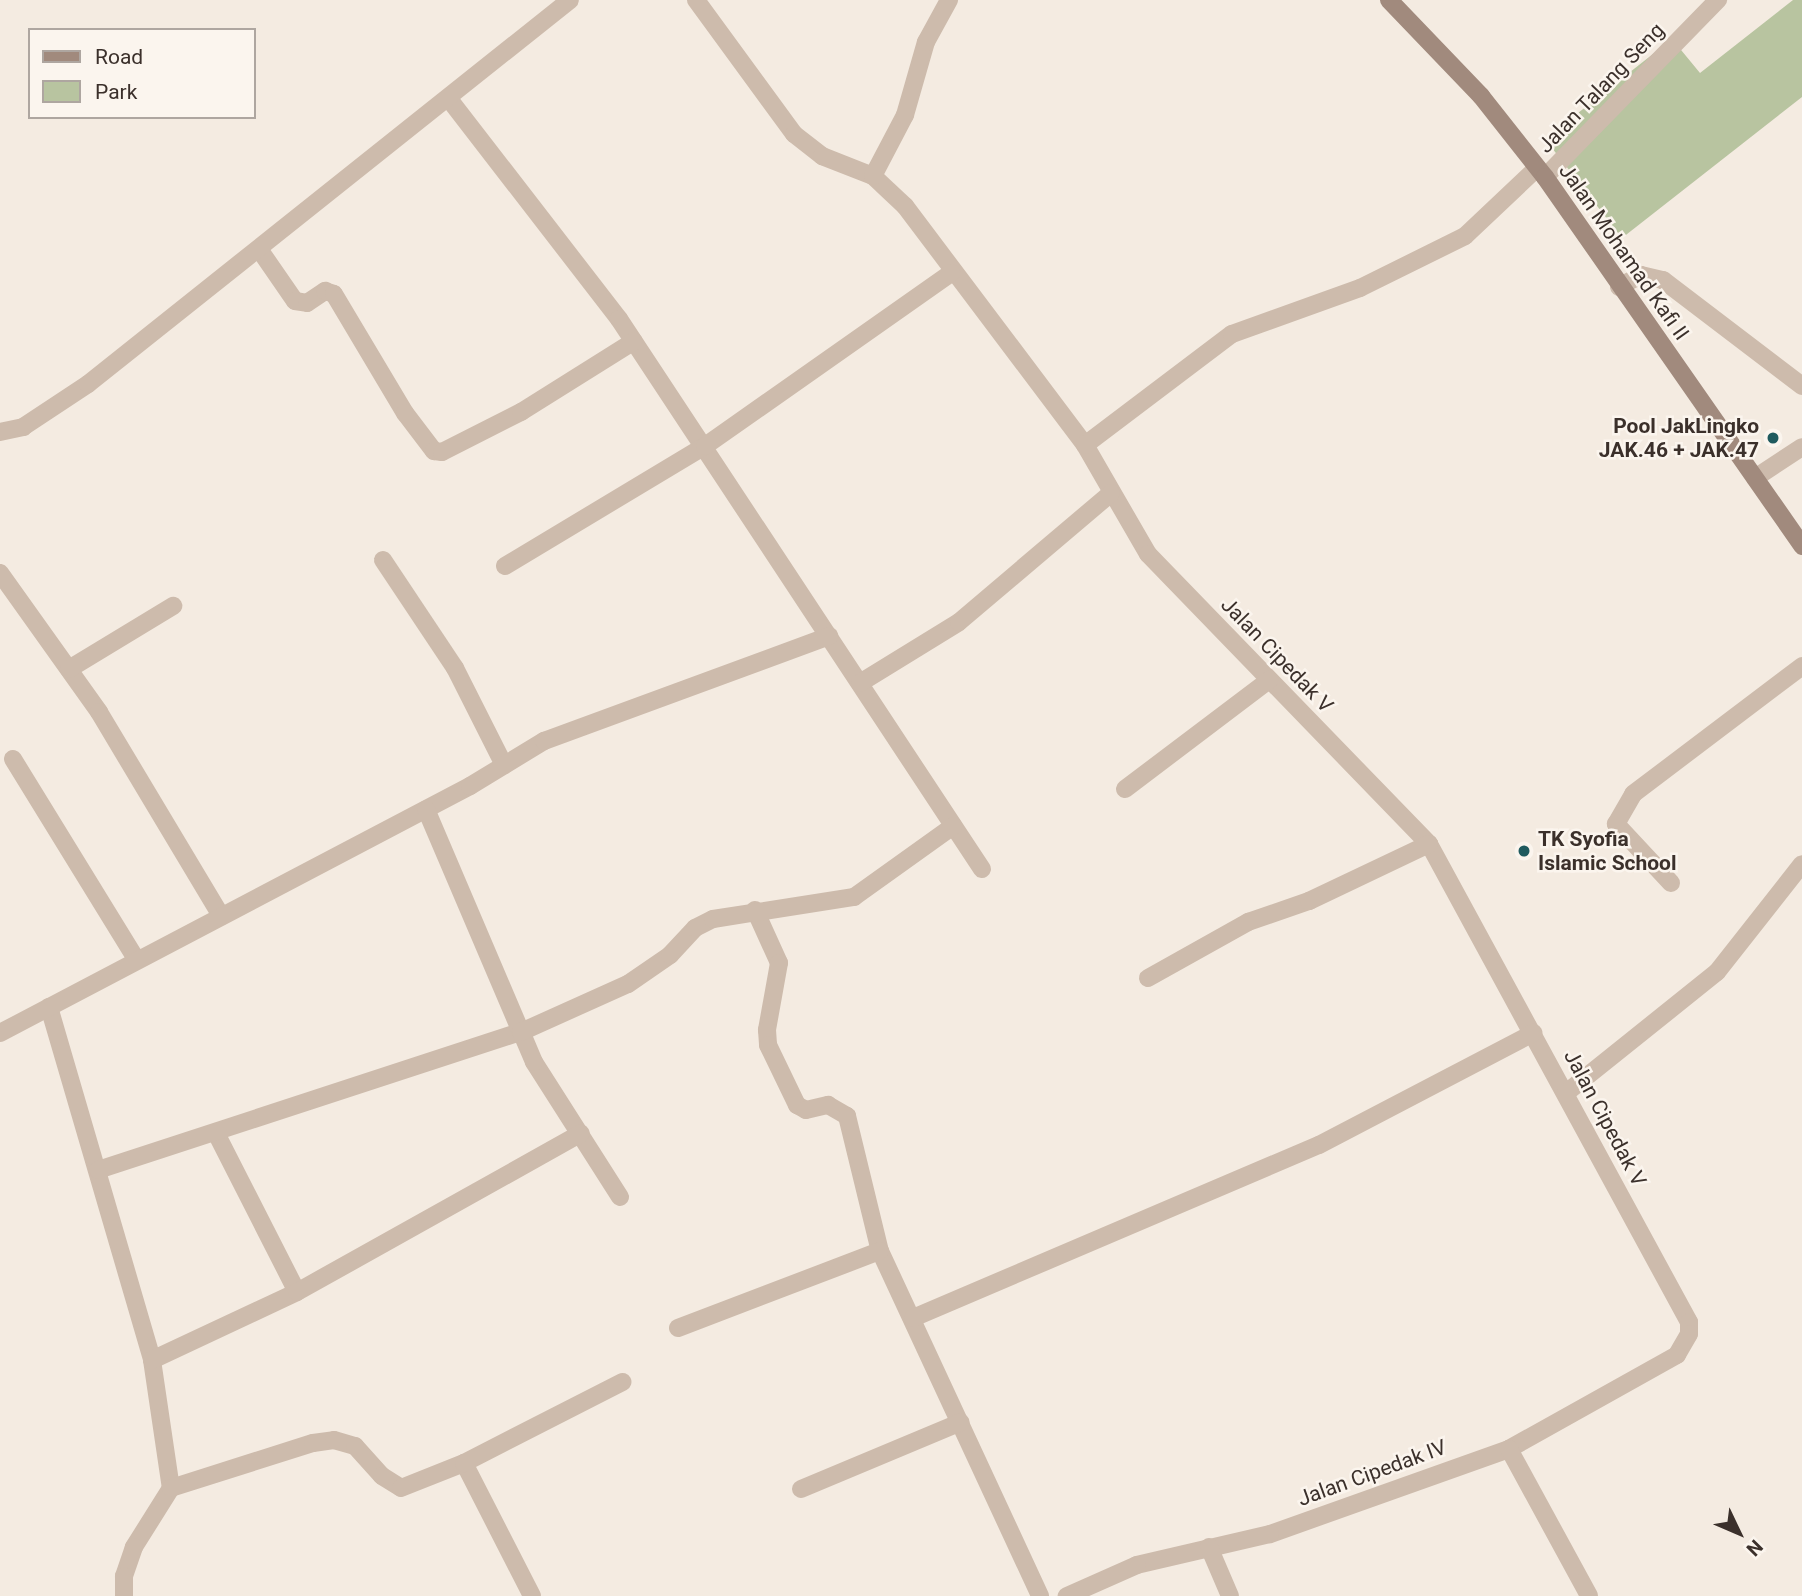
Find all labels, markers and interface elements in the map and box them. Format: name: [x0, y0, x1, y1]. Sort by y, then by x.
street label: Jalan Talang Seng: [1532, 18, 1670, 158]
legend: [28, 28, 256, 119]
text: Road: [95, 45, 143, 69]
text: Park: [95, 80, 137, 104]
street label: Jalan Mohamad Kafi II: [1554, 159, 1694, 345]
place label: Pool JakLingko JAK.46 + JAK.47: [1599, 413, 1759, 463]
marker: Pool JakLingko JAK.46 + JAK.47: [1765, 430, 1781, 446]
street label: Jalan Cipedak V: [1216, 592, 1338, 718]
place label: TK Syofia Islamic School: [1538, 826, 1677, 876]
marker: TK Syofia Islamic School: [1516, 843, 1532, 859]
street label: Jalan Cipedak V: [1559, 1046, 1651, 1190]
street label: Jalan Cipedak IV: [1294, 1434, 1450, 1512]
north arrow: [1704, 1498, 1774, 1568]
text: N: [1742, 1535, 1767, 1561]

